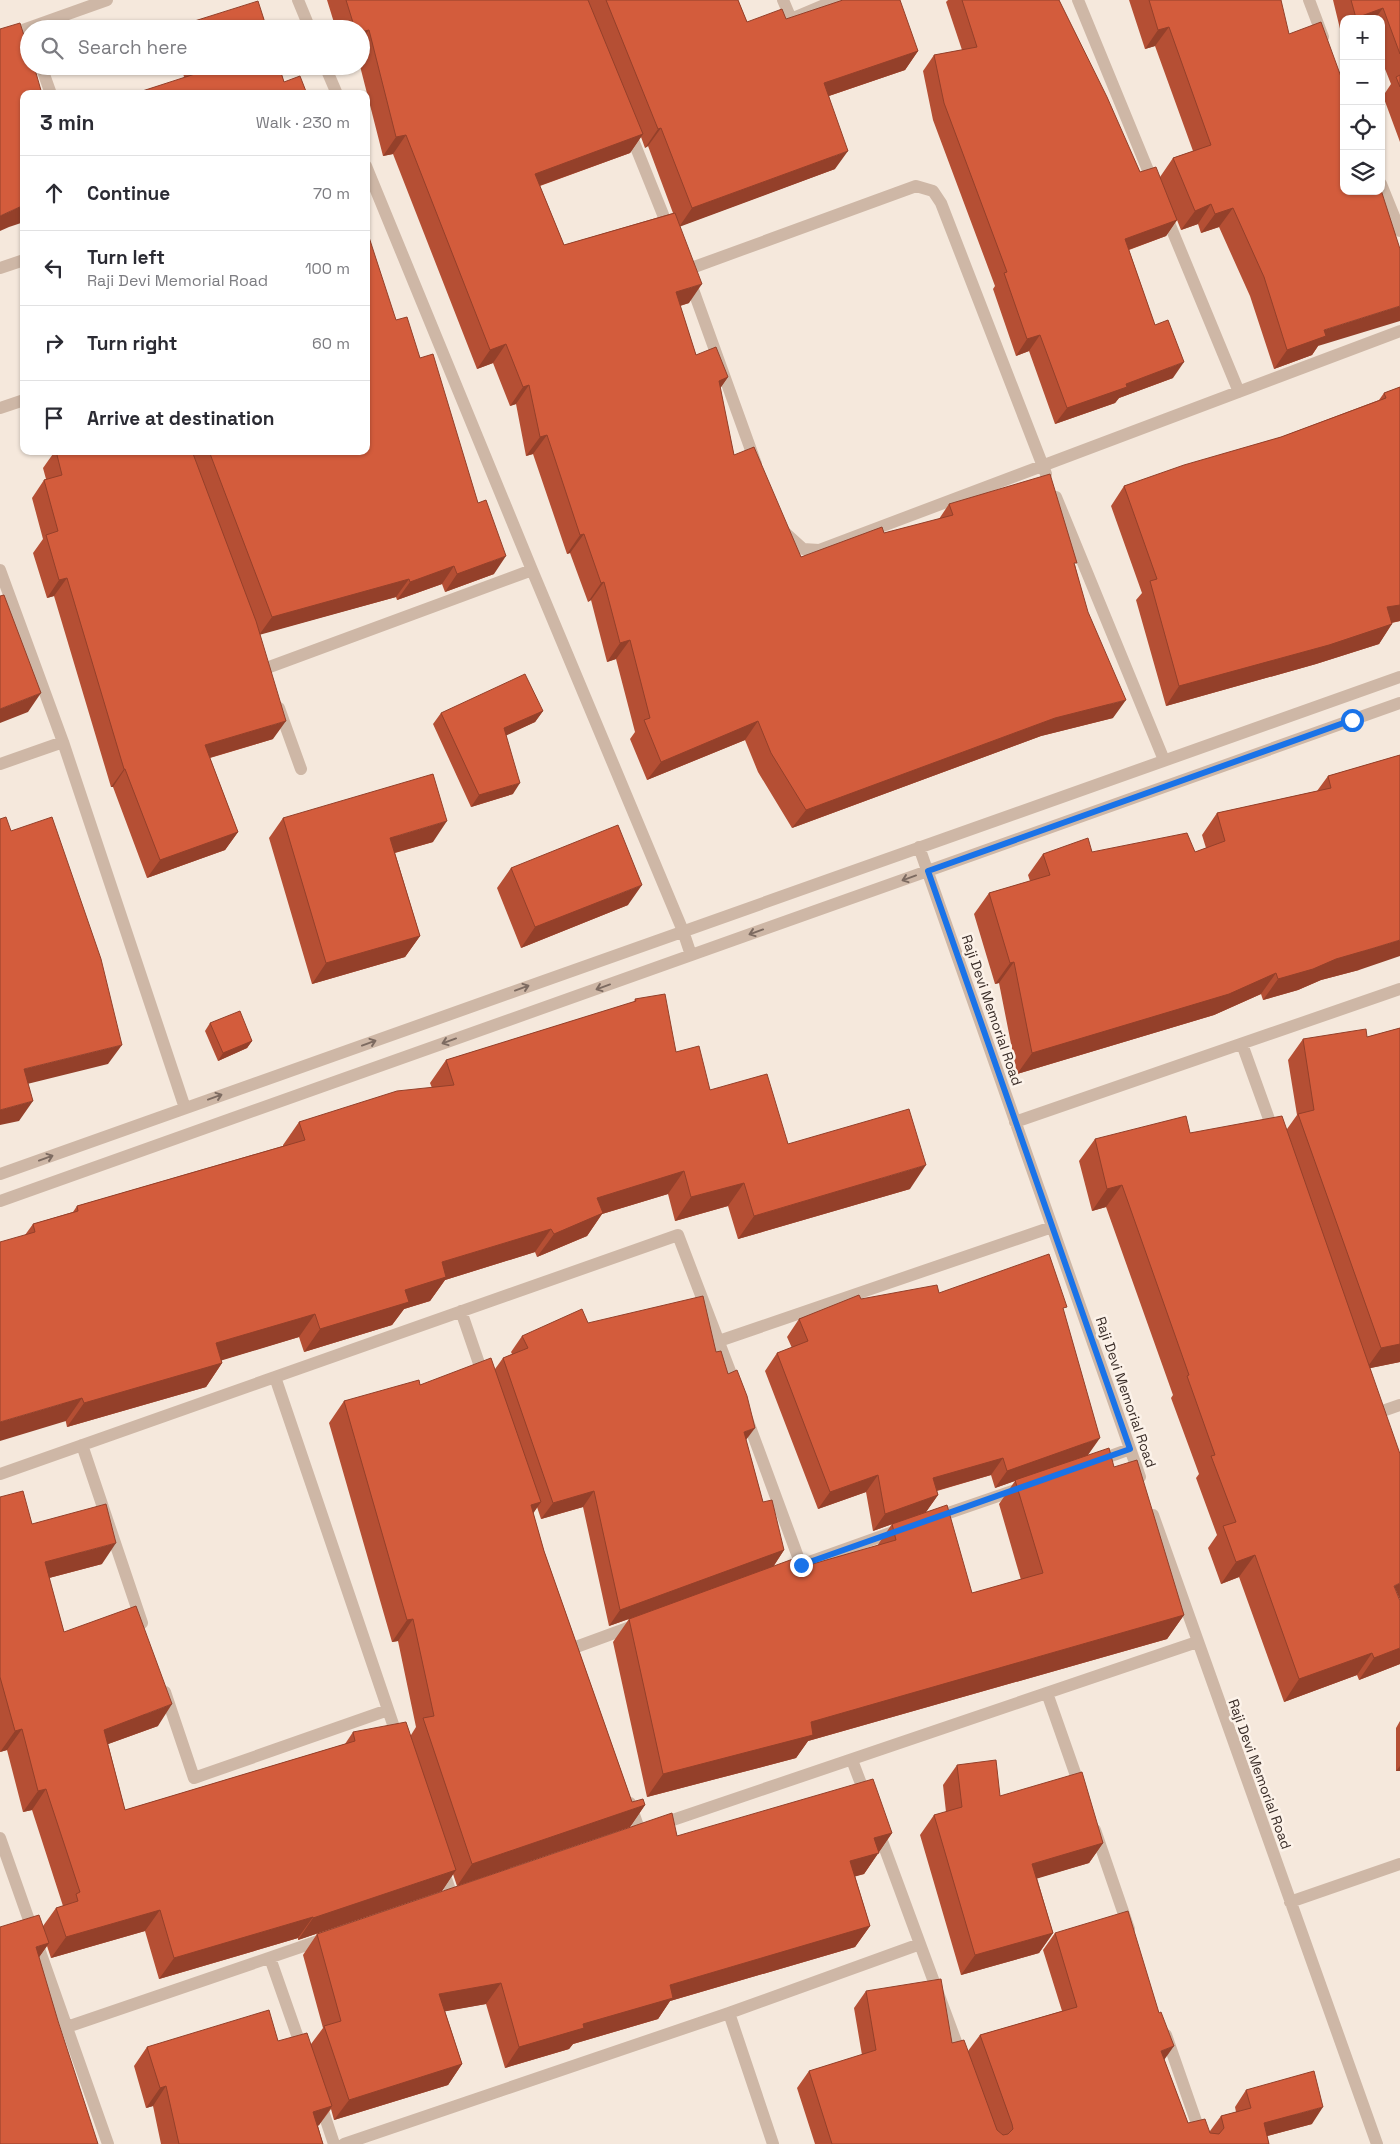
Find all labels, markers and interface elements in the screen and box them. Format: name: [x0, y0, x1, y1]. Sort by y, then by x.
map controls: [1340, 15, 1385, 195]
button: +: [1340, 15, 1385, 60]
search box: [20, 20, 370, 75]
icon: search: [38, 34, 66, 62]
text: Search here: [78, 35, 188, 60]
button: −: [1340, 60, 1385, 105]
button: locate: [1340, 105, 1385, 150]
text: 3 min: [40, 109, 95, 136]
text: Walk · 230 m: [256, 112, 350, 133]
button: layers: [1340, 150, 1385, 195]
icon: ahead: [40, 179, 68, 207]
text: Continue: [87, 181, 170, 206]
text: 70 m: [313, 183, 350, 204]
text: Turn left: [87, 245, 165, 270]
icon: left: [40, 254, 68, 282]
text: 100 m: [305, 258, 350, 279]
text: Raji Devi Memorial Road: [87, 270, 268, 291]
icon: right: [40, 329, 68, 357]
text: Turn right: [87, 331, 177, 356]
text: 60 m: [312, 333, 350, 354]
icon: arrive: [40, 404, 68, 432]
text: Arrive at destination: [87, 406, 275, 431]
route start: [1341, 709, 1364, 732]
one-way arrow: [902, 874, 917, 883]
one-way arrow: [748, 928, 764, 937]
street label: Raji Devi Memorial Road: [958, 932, 1026, 1088]
one-way arrow: [514, 983, 530, 993]
one-way arrow: [595, 983, 611, 992]
one-way arrow: [442, 1037, 458, 1046]
one-way arrow: [360, 1038, 376, 1047]
one-way arrow: [207, 1092, 223, 1101]
one-way arrow: [38, 1152, 54, 1162]
street label: Raji Devi Memorial Road: [1092, 1314, 1160, 1470]
route end: [790, 1554, 813, 1577]
street label: Raji Devi Memorial Road: [1224, 1696, 1296, 1852]

